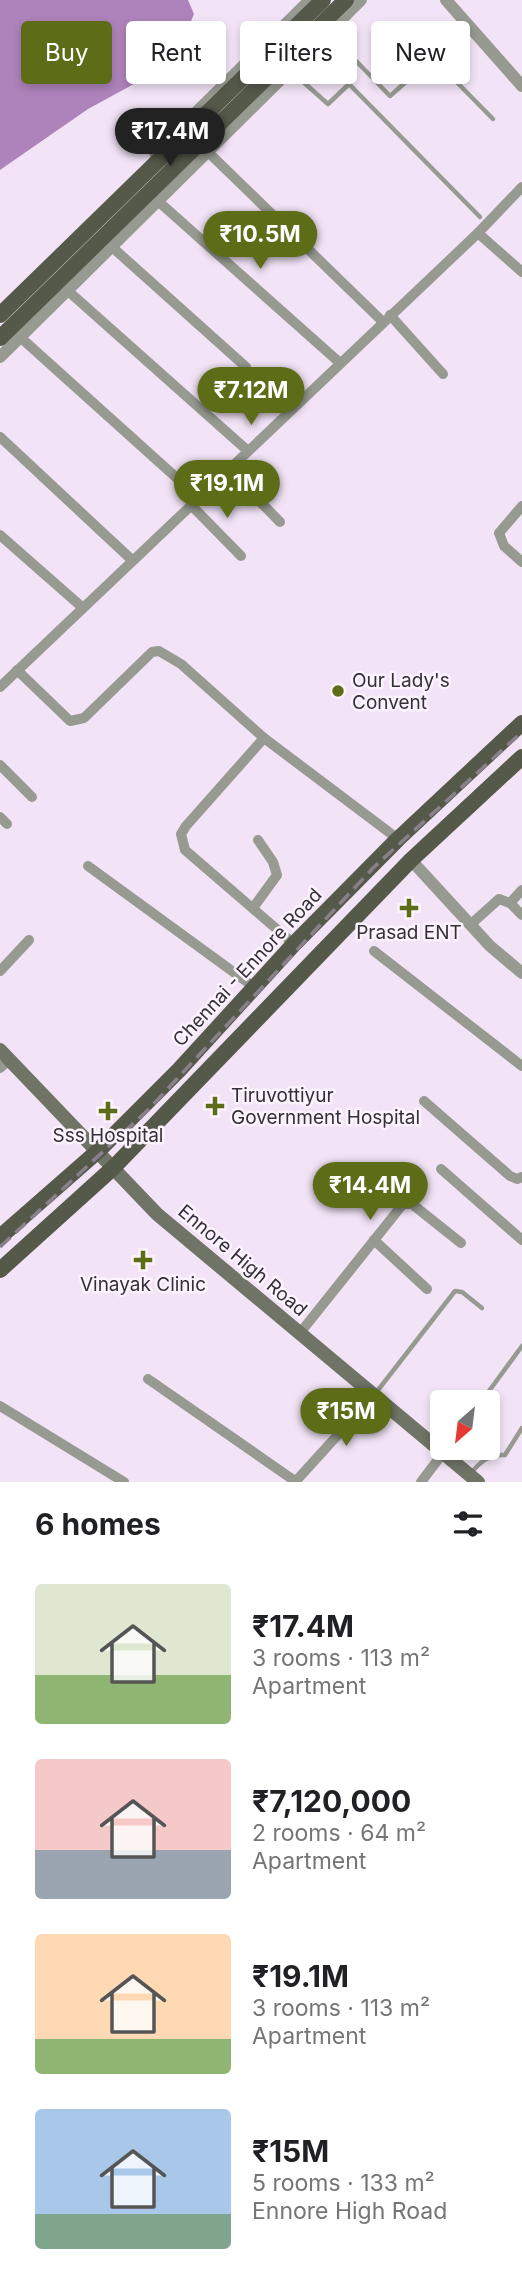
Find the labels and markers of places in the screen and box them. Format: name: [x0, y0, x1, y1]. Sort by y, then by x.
pin: ₹17.4M: [113, 108, 227, 168]
pin: ₹10.5M: [203, 212, 317, 271]
pin: ₹7.12M: [194, 368, 308, 427]
pin: ₹19.1M: [170, 461, 284, 520]
place label: Our Lady's Convent: [352, 669, 450, 714]
marker: Our Lady's Convent: [330, 683, 346, 699]
marker: Prasad ENT: [399, 898, 419, 918]
place label: Prasad ENT: [356, 921, 462, 944]
place label: Tiruvottiyur Government Hospital: [231, 1084, 420, 1129]
marker: Tiruvottiyur Government Hospital: [205, 1096, 225, 1116]
marker: Sss Hospital: [98, 1101, 118, 1121]
place label: Sss Hospital: [53, 1124, 163, 1147]
pin: ₹14.4M: [313, 1162, 427, 1222]
marker: Vinayak Clinic: [133, 1250, 153, 1270]
place label: Vinayak Clinic: [80, 1273, 206, 1296]
pin: ₹15M: [305, 1388, 387, 1448]

